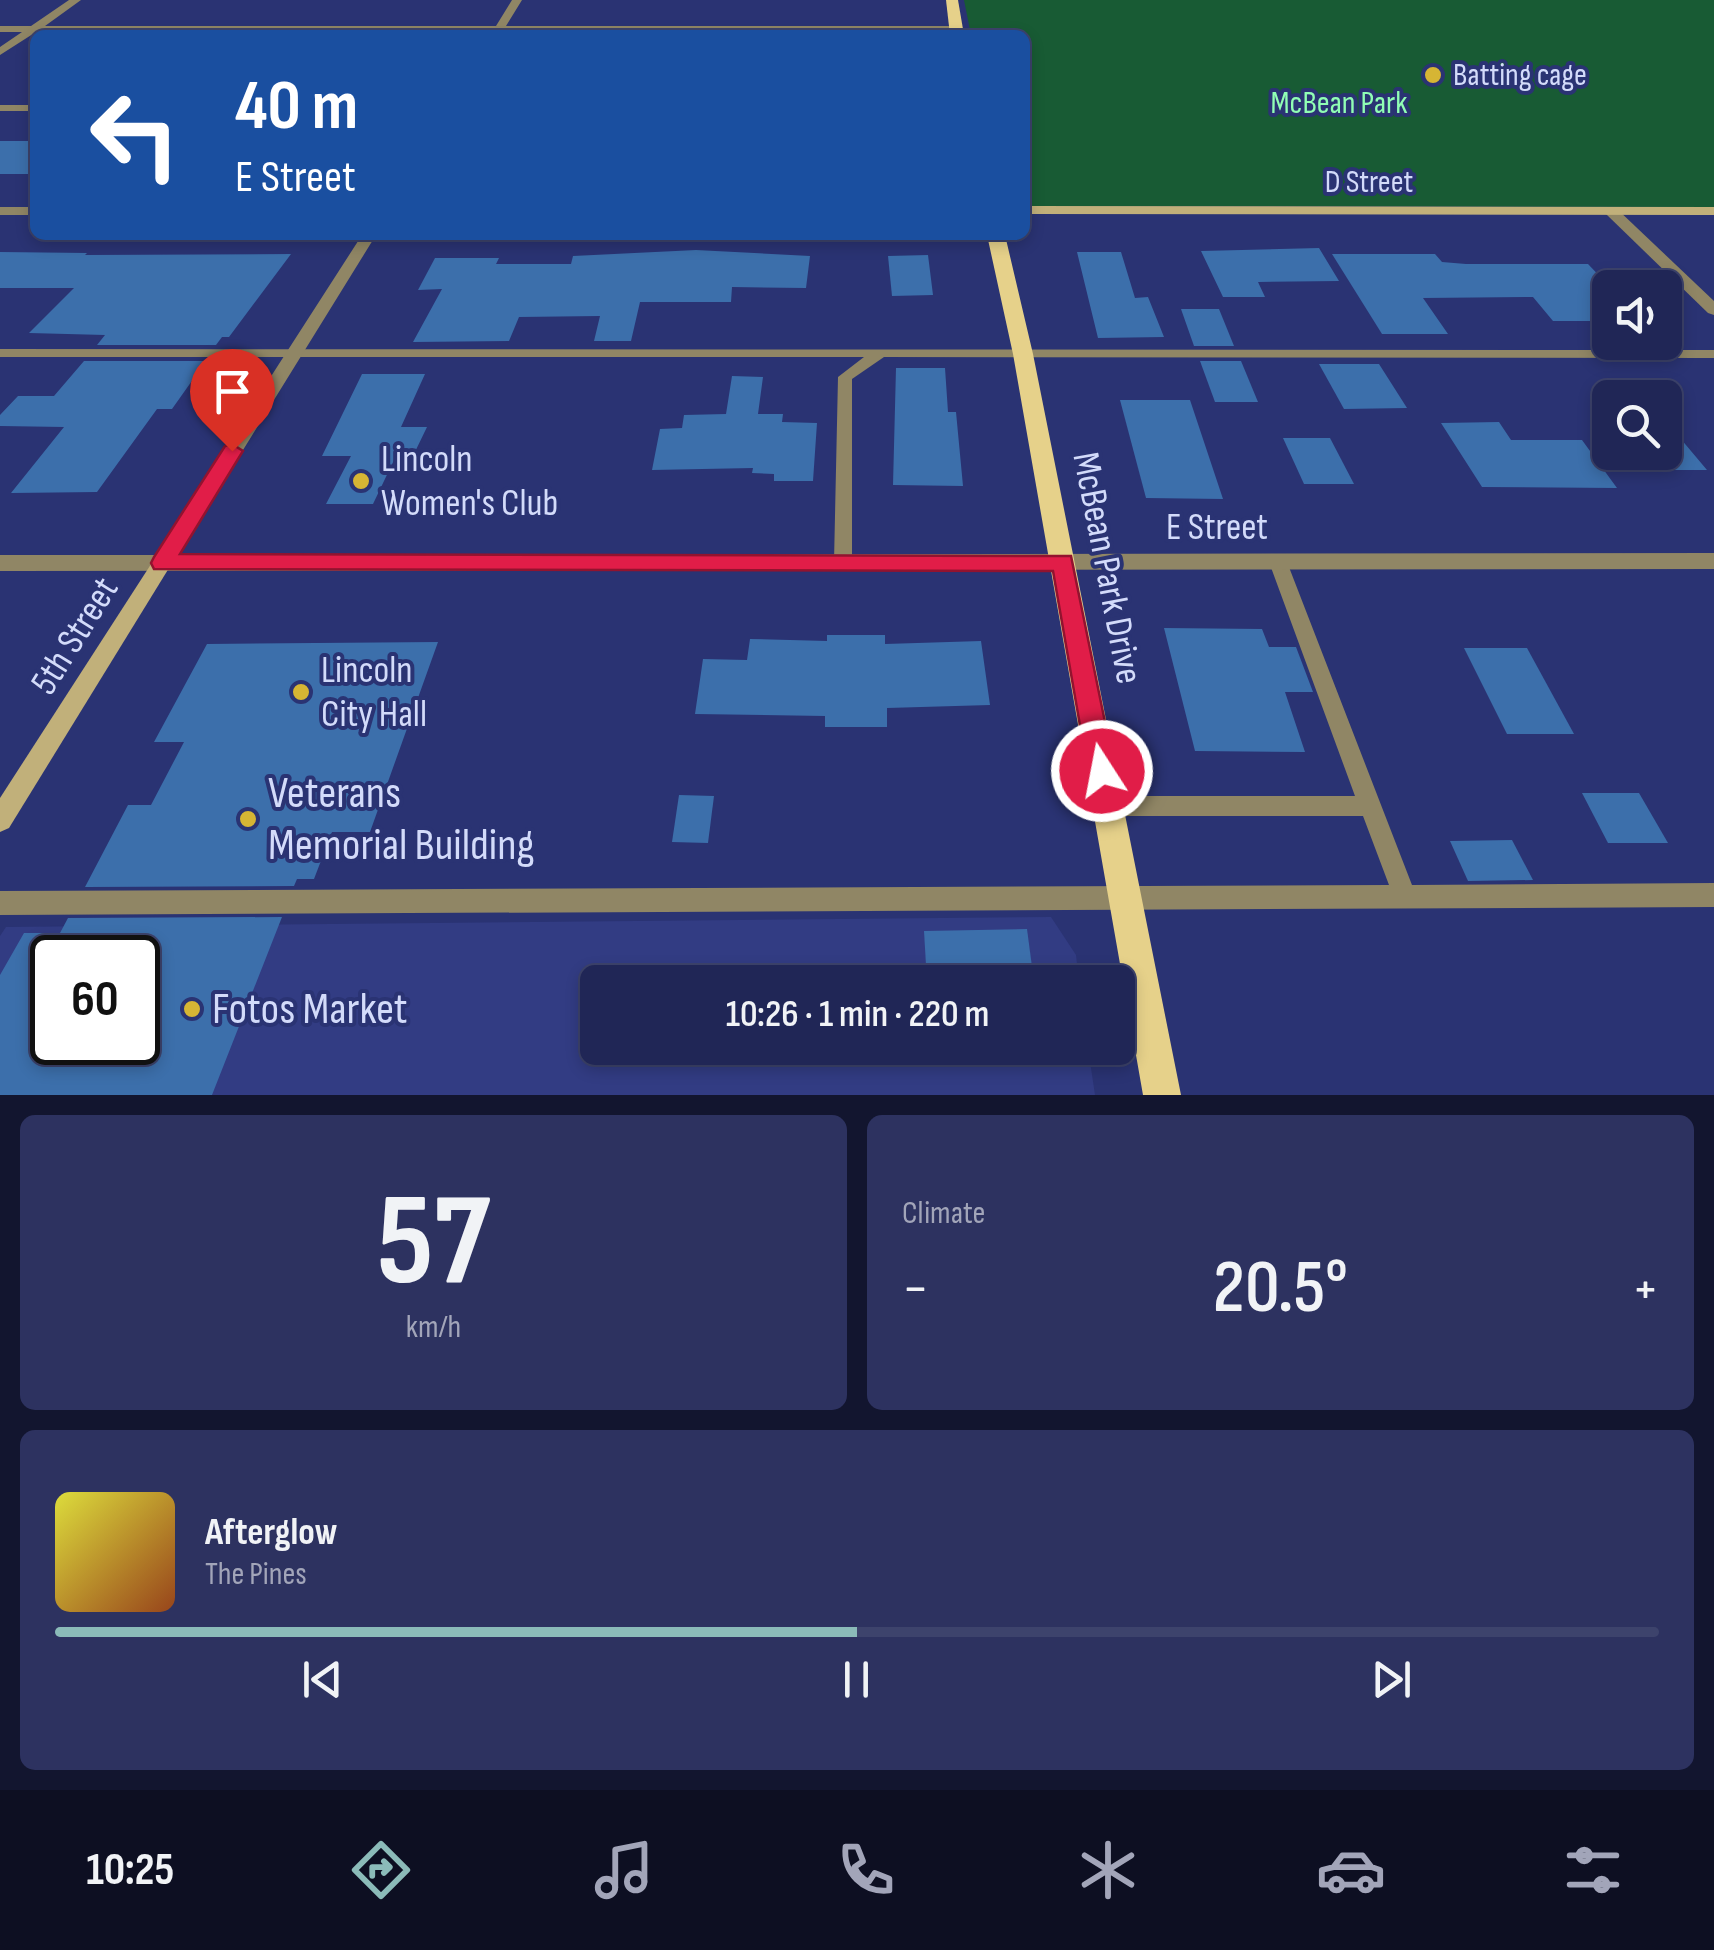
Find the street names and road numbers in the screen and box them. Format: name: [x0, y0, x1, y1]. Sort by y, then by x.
street label: D Street: [1325, 163, 1413, 202]
street label: McBean Park Drive: [1063, 448, 1151, 688]
street label: E Street: [1166, 505, 1268, 550]
street label: 5th Street: [22, 569, 128, 703]

